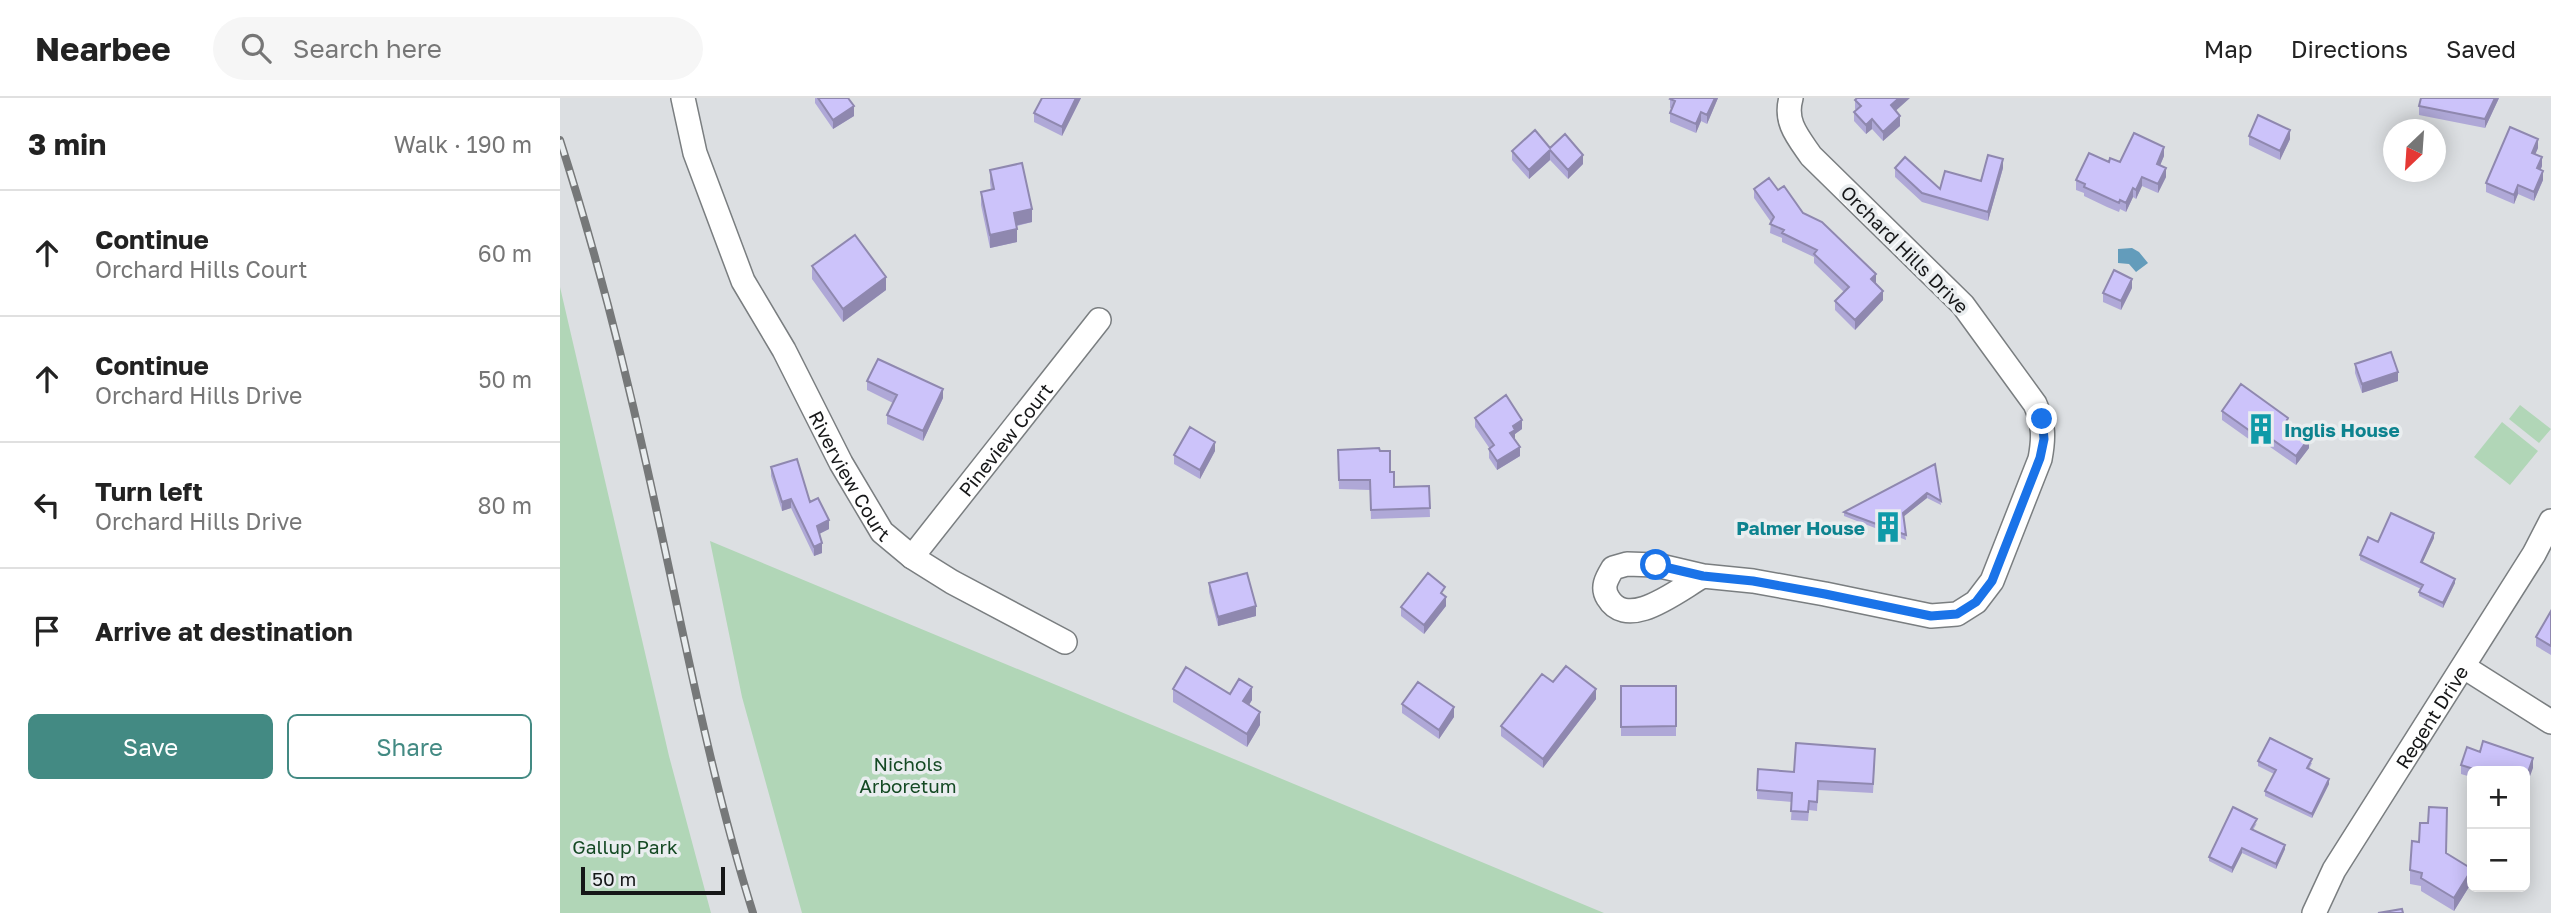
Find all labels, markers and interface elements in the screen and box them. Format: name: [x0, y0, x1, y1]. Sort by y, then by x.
search box: [213, 17, 703, 80]
text: Nearbee: [35, 29, 171, 68]
icon: search: [237, 29, 275, 67]
text: Search here: [293, 33, 442, 64]
text: Map: [2204, 34, 2253, 63]
text: Directions: [2291, 34, 2408, 63]
text: Saved: [2446, 34, 2516, 63]
north arrow: [2383, 119, 2446, 182]
text: 3 min: [28, 126, 106, 162]
text: Walk · 190 m: [394, 130, 532, 158]
street label: Orchard Hills Drive: [1836, 180, 1974, 318]
text: Continue: [95, 224, 209, 255]
icon: ahead: [28, 234, 66, 272]
text: 60 m: [478, 239, 532, 267]
text: Orchard Hills Court: [95, 255, 307, 283]
text: Continue: [95, 350, 209, 381]
icon: ahead: [28, 360, 66, 398]
text: 50 m: [478, 365, 532, 393]
street label: Pineview Court: [953, 378, 1057, 500]
text: Orchard Hills Drive: [95, 381, 302, 409]
route end: [2026, 403, 2057, 434]
street label: Riverview Court: [805, 407, 895, 546]
building icon: Inglis House: [2244, 412, 2278, 446]
place label: Inglis House: [2284, 418, 2400, 441]
text: Turn left: [95, 476, 203, 507]
icon: left: [28, 486, 66, 524]
text: 80 m: [478, 491, 532, 519]
text: Orchard Hills Drive: [95, 507, 302, 535]
building icon: Palmer House: [1871, 510, 1905, 544]
place label: Palmer House: [1736, 516, 1865, 539]
route start: [1640, 549, 1671, 580]
icon: arrive: [28, 612, 66, 650]
text: Arrive at destination: [95, 616, 353, 647]
street label: Regent Drive: [2390, 661, 2472, 772]
button: Save: [28, 714, 273, 779]
button: Share: [287, 714, 532, 779]
park label: Nichols Arboretum: [859, 752, 957, 797]
map controls: [2467, 766, 2530, 892]
button: +: [2467, 766, 2530, 829]
button: −: [2467, 829, 2530, 892]
park label: Gallup Park: [572, 835, 678, 858]
scale bar: [581, 864, 724, 896]
text: 50 m: [592, 867, 636, 890]

